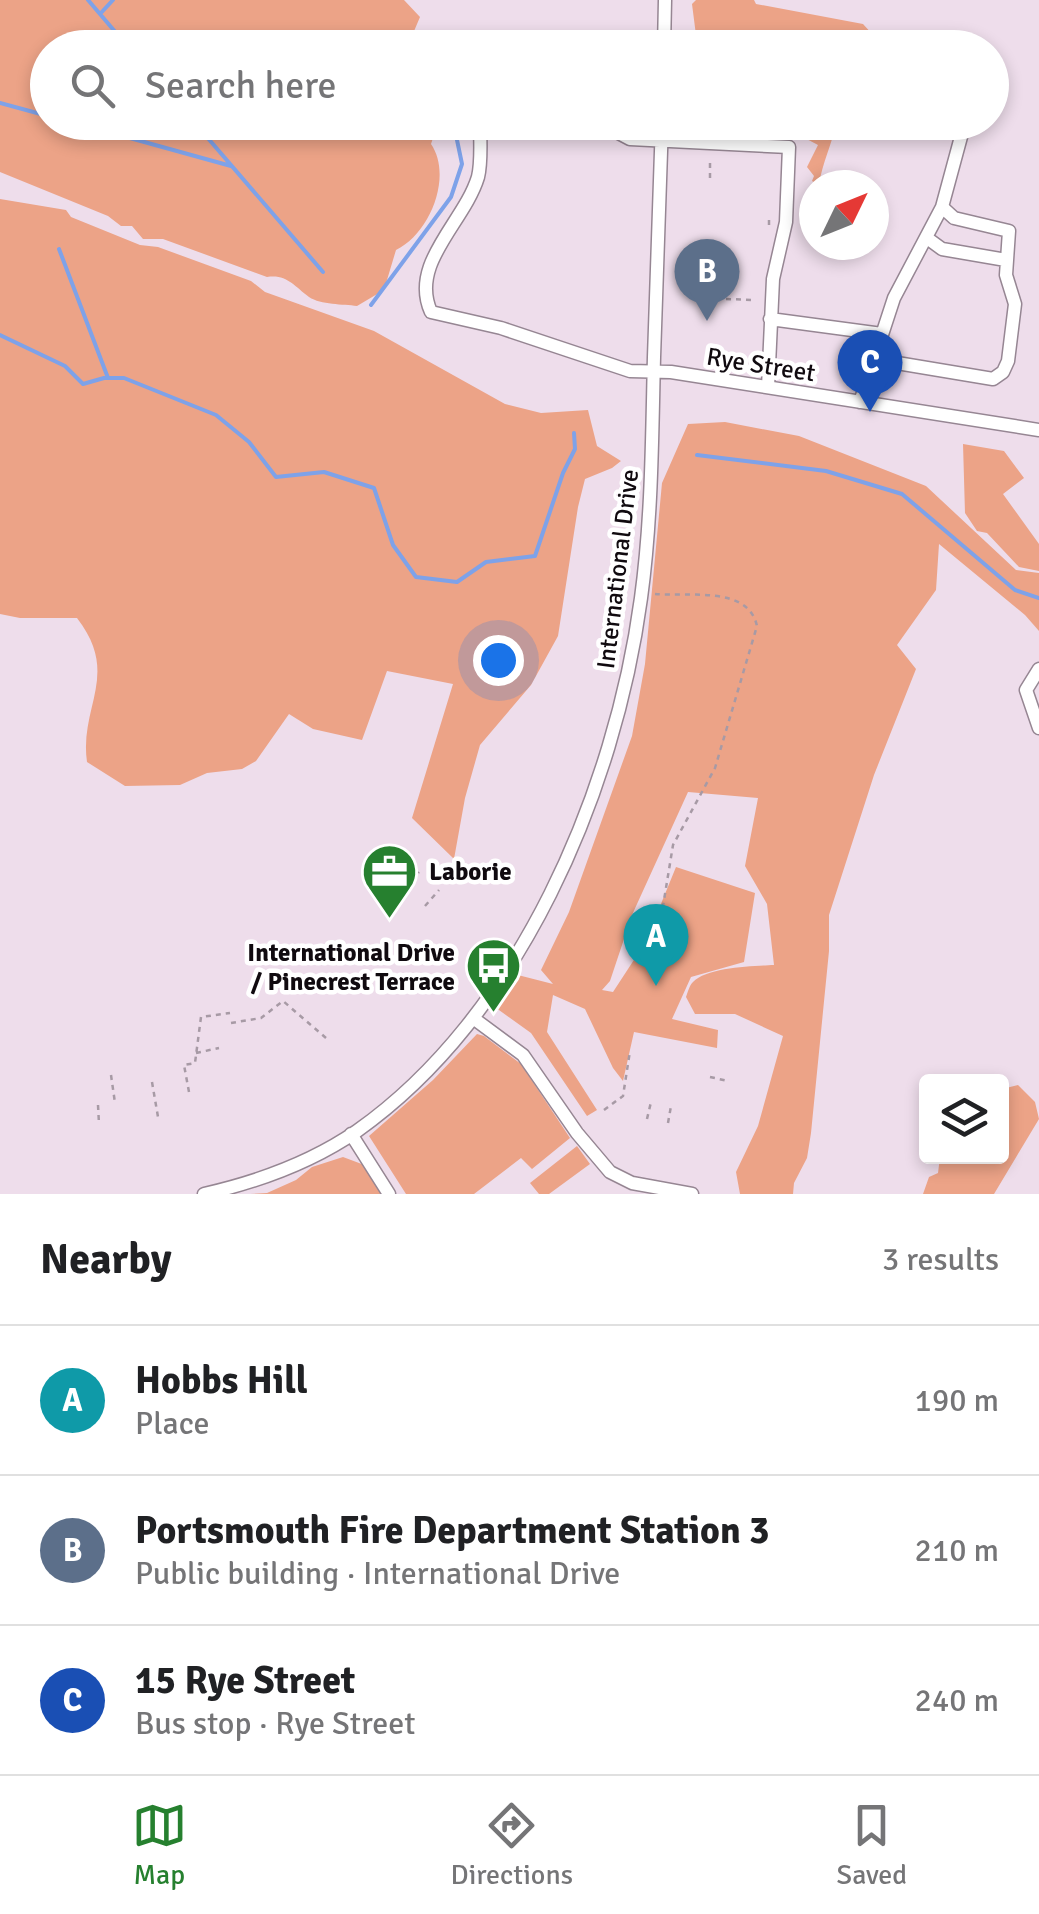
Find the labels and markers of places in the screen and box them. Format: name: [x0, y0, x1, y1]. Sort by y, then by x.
pin: B: [674, 238, 740, 321]
pin: C: [838, 330, 902, 412]
office icon: Laborie: [360, 841, 420, 920]
place label: Laborie: [429, 856, 512, 887]
pin: A: [624, 904, 688, 986]
bus stop icon: International Drive / Pinecrest Terrace: [464, 936, 524, 1015]
place label: International Drive / Pinecrest Terrace: [247, 937, 455, 997]

